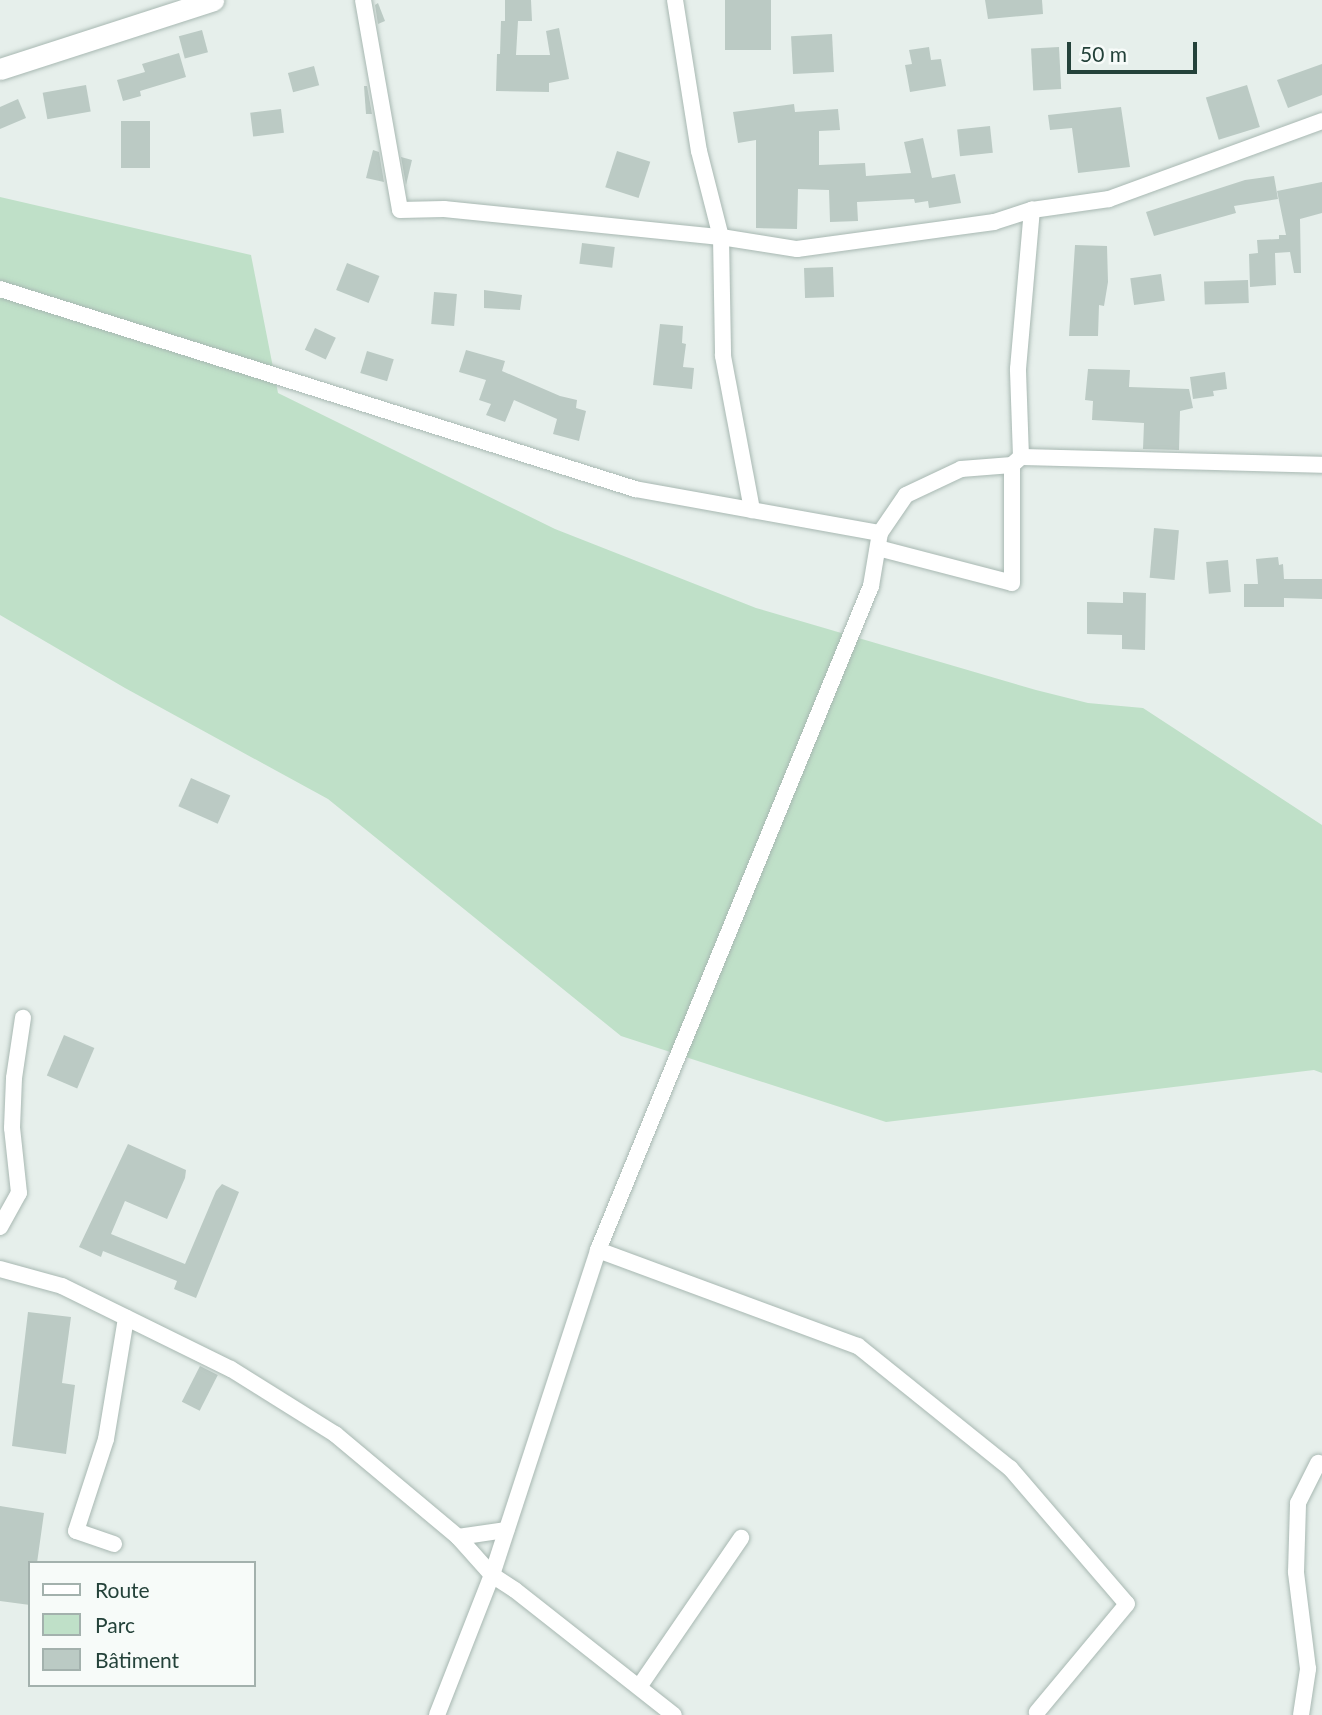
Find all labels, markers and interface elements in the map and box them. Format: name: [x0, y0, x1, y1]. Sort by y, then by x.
scale bar: [1070, 28, 1200, 72]
text: 50 m: [1080, 41, 1127, 66]
legend: [28, 1561, 256, 1687]
text: Route: [95, 1577, 150, 1602]
text: Parc: [95, 1612, 135, 1637]
text: Bâtiment: [95, 1647, 179, 1672]

